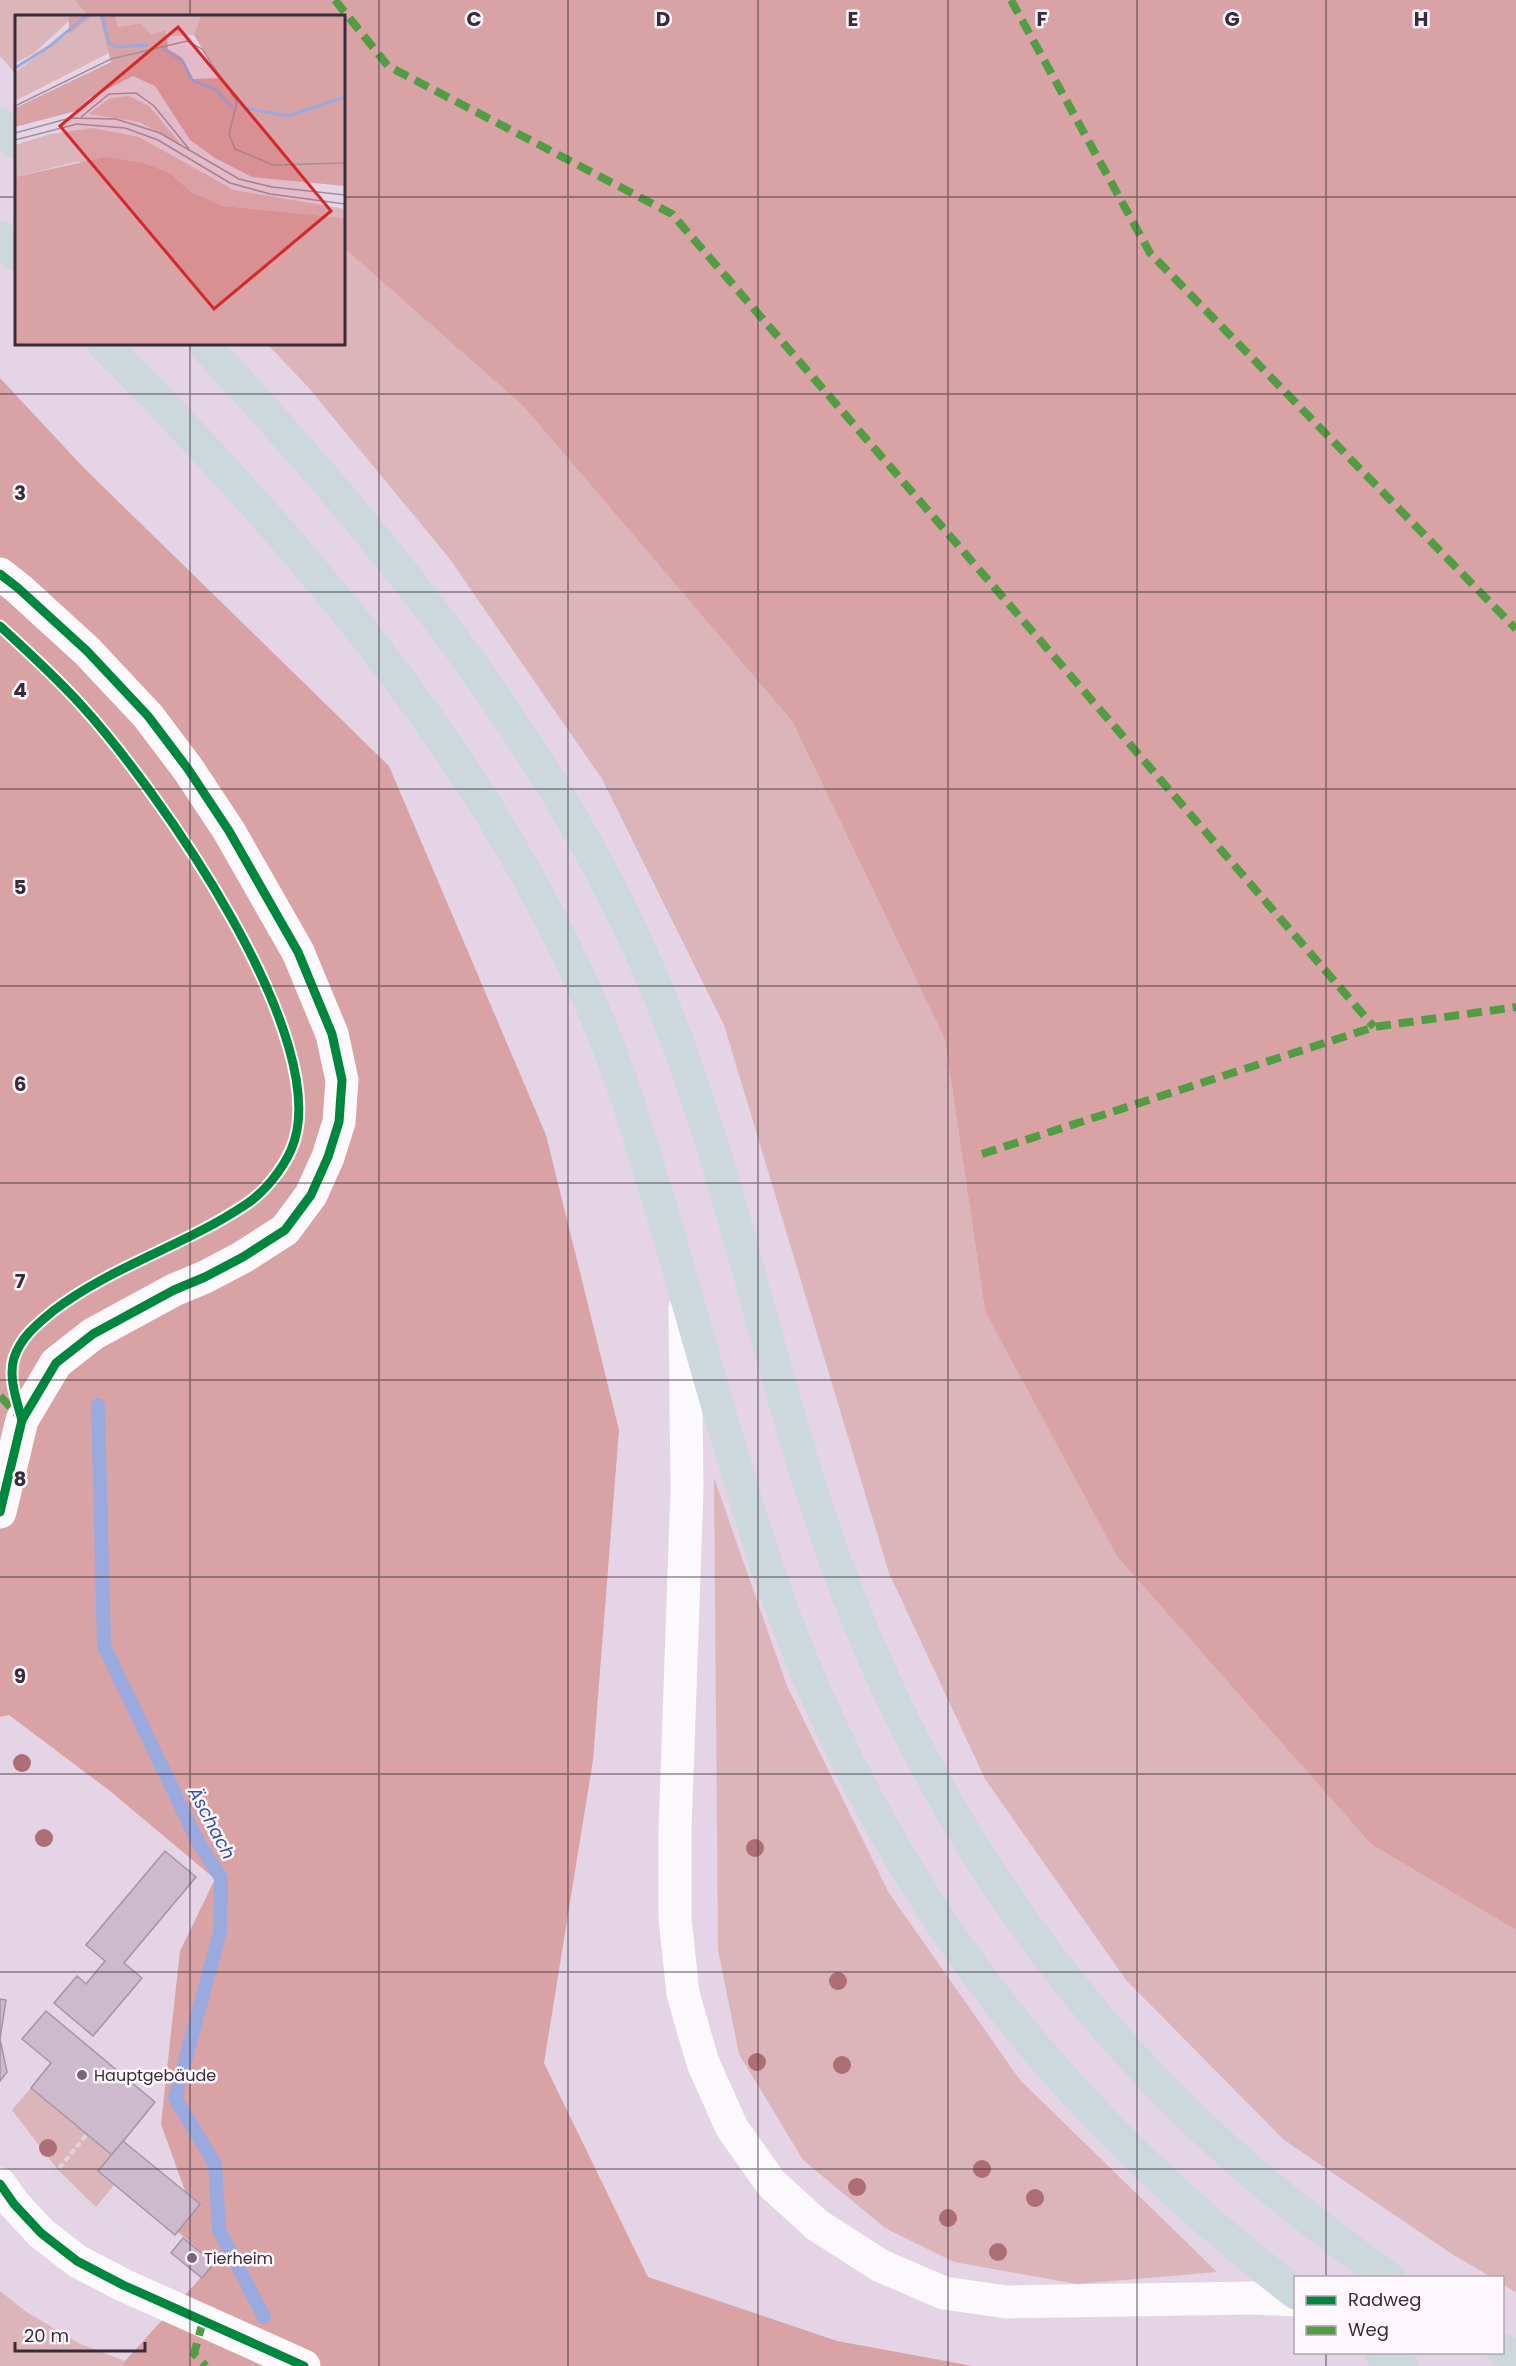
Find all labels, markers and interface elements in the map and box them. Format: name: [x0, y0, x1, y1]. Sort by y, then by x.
text: C: [466, 5, 482, 33]
text: D: [656, 5, 670, 33]
text: E: [848, 5, 858, 33]
text: F: [1037, 5, 1048, 33]
text: G: [1224, 5, 1240, 33]
text: H: [1414, 5, 1428, 33]
inset map: [15, 15, 345, 345]
text: 3: [14, 479, 26, 507]
text: 4: [13, 676, 27, 704]
text: 5: [14, 873, 27, 901]
text: 6: [14, 1070, 26, 1098]
text: 7: [15, 1267, 26, 1295]
text: 8: [14, 1465, 26, 1493]
text: 9: [14, 1662, 26, 1690]
water label: Äschach: [182, 1782, 241, 1864]
place label: Hauptgebäude: [94, 2064, 216, 2087]
marker: Hauptgebäude: [75, 2068, 89, 2082]
place label: Tierheim: [204, 2247, 273, 2270]
marker: Tierheim: [185, 2251, 199, 2265]
legend: [1294, 2276, 1504, 2354]
text: Radweg: [1348, 2287, 1421, 2312]
scale bar: [15, 2315, 146, 2353]
text: Weg: [1348, 2317, 1389, 2342]
text: 20 m: [24, 2323, 69, 2348]

